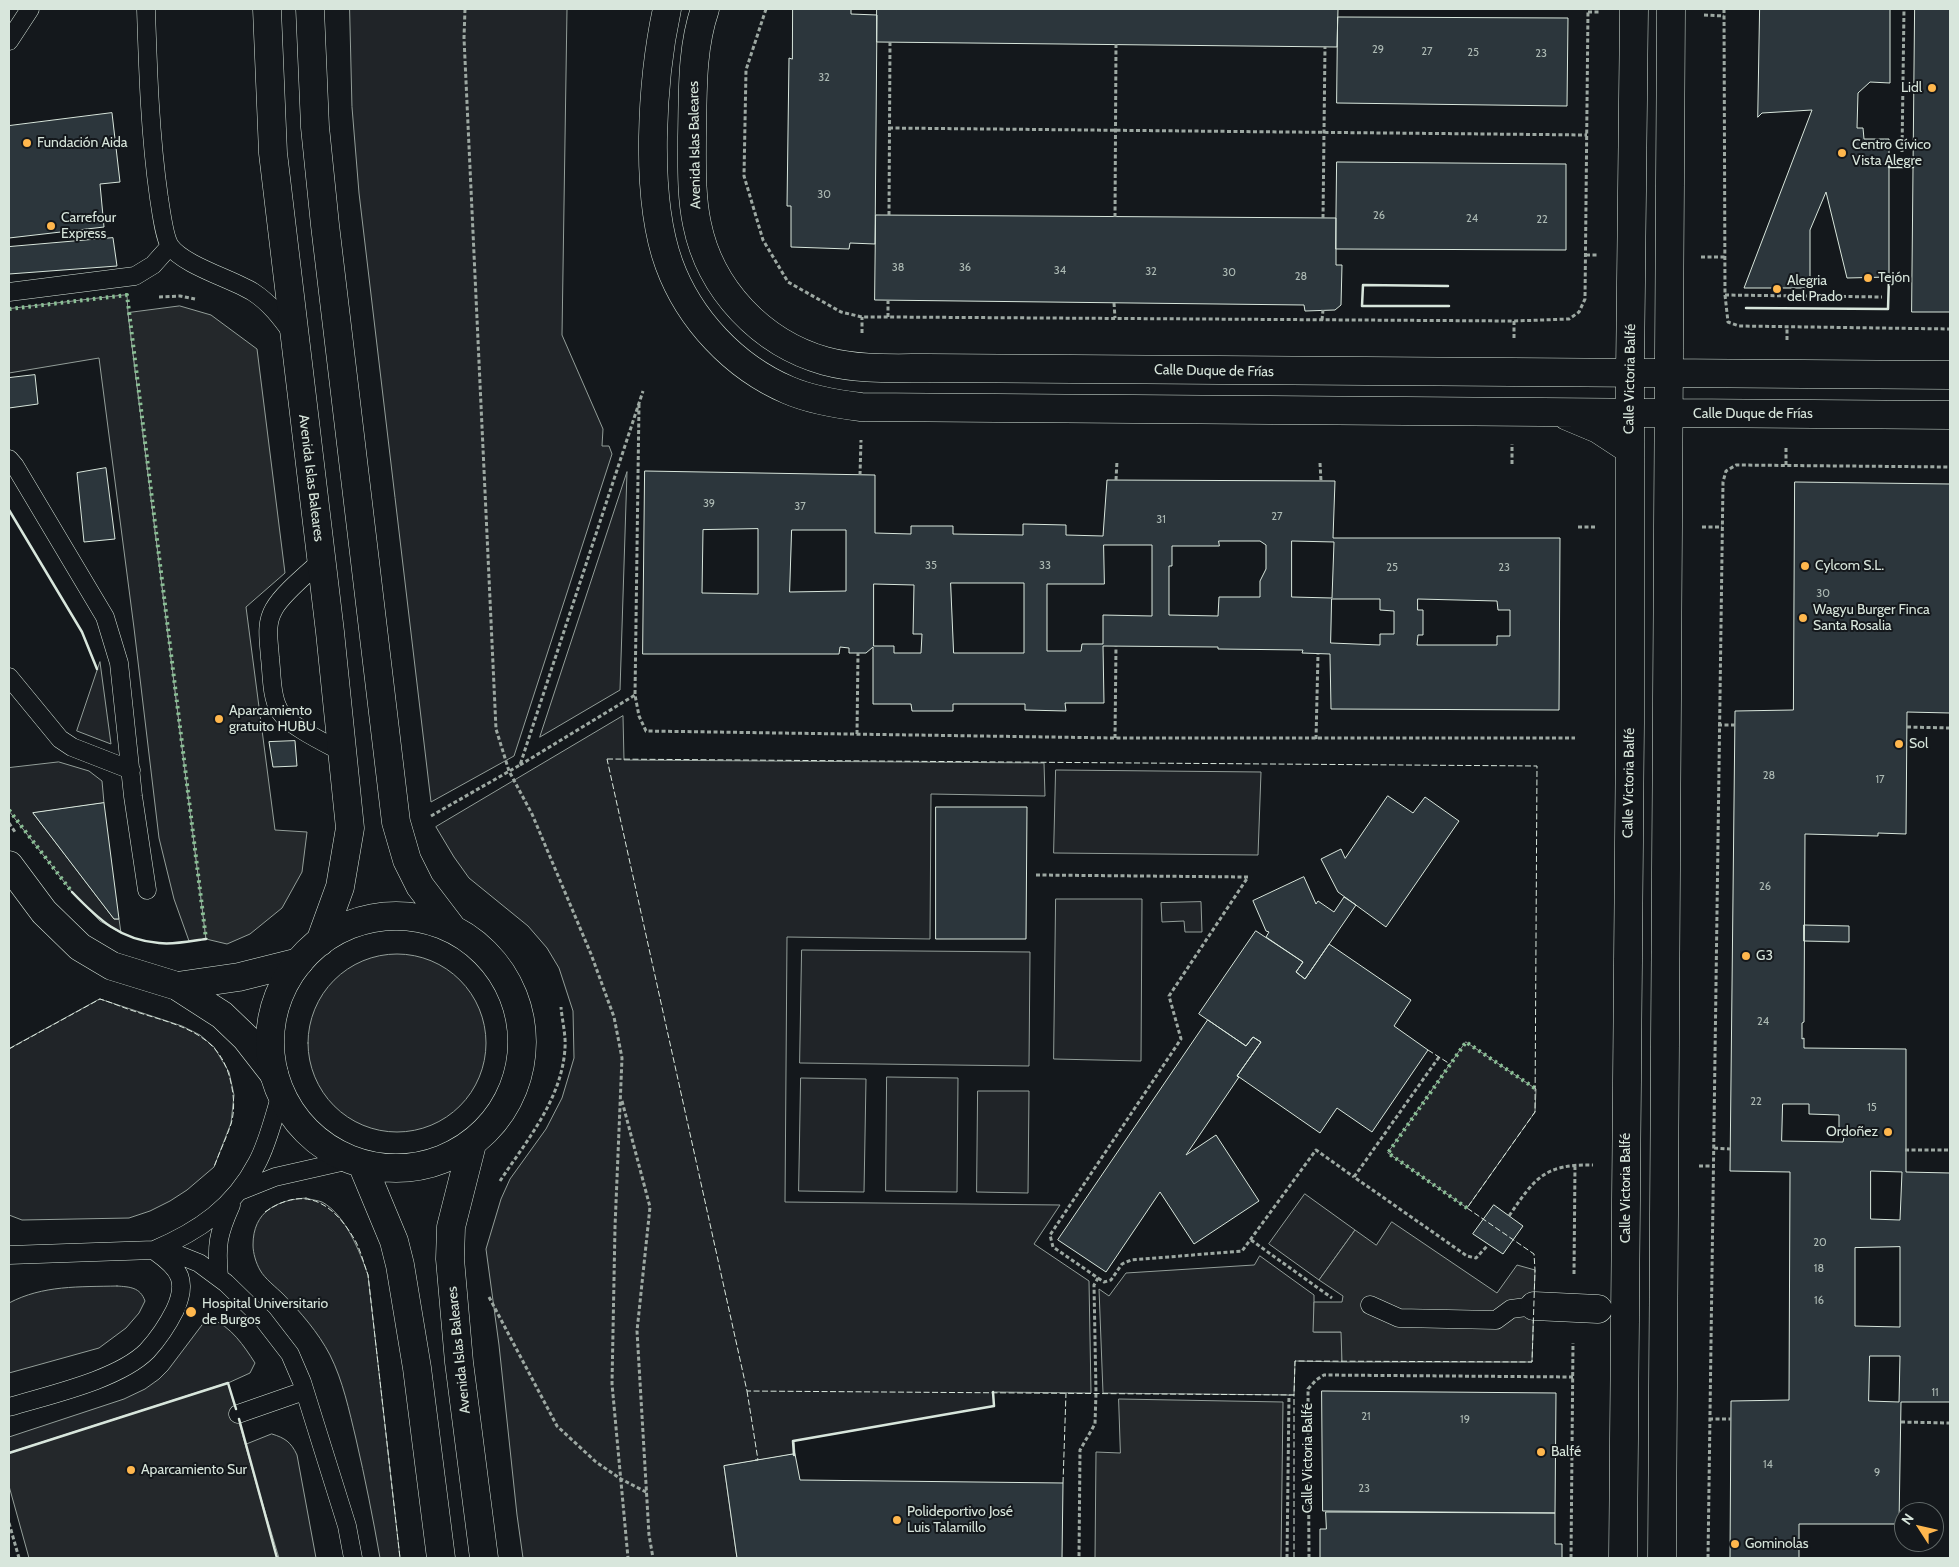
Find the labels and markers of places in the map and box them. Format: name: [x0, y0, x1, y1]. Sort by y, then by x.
place label: Lidl: [1901, 80, 1922, 96]
marker: Lidl: [1926, 82, 1938, 94]
place label: Fundación Aida: [37, 135, 128, 151]
marker: Fundación Aida: [21, 137, 33, 149]
place label: Centro Cívico Vista Alegre: [1852, 137, 1931, 170]
marker: Centro Cívico Vista Alegre: [1836, 147, 1848, 159]
place label: Carrefour Express: [61, 210, 116, 242]
marker: Carrefour Express: [45, 220, 57, 232]
place label: Tejón: [1878, 270, 1910, 286]
marker: Tejón: [1862, 272, 1874, 284]
place label: Alegria del Prado: [1787, 273, 1843, 306]
marker: Alegria del Prado: [1771, 283, 1783, 295]
place label: Cylcom S.L.: [1815, 558, 1884, 574]
marker: Cylcom S.L.: [1799, 560, 1811, 572]
place label: Wagyu Burger Finca Santa Rosalia: [1813, 602, 1930, 634]
marker: Wagyu Burger Finca Santa Rosalia: [1797, 612, 1809, 624]
place label: Aparcamiento gratuito HUBU: [229, 703, 316, 736]
marker: Aparcamiento gratuito HUBU: [213, 713, 225, 725]
place label: Sol: [1909, 736, 1928, 752]
marker: Sol: [1893, 738, 1905, 750]
place label: G3: [1756, 948, 1773, 964]
marker: G3: [1740, 950, 1752, 962]
place label: Ordoñez: [1826, 1124, 1878, 1140]
marker: Ordoñez: [1882, 1126, 1894, 1138]
place label: Hospital Universitario de Burgos: [202, 1296, 328, 1328]
marker: Hospital Universitario de Burgos: [184, 1305, 198, 1319]
place label: Balfé: [1551, 1444, 1581, 1460]
marker: Balfé: [1535, 1446, 1547, 1458]
place label: Aparcamiento Sur: [141, 1462, 247, 1478]
marker: Aparcamiento Sur: [125, 1464, 137, 1476]
place label: Polideportivo José Luis Talamillo: [907, 1504, 1013, 1536]
marker: Polideportivo José Luis Talamillo: [891, 1514, 903, 1526]
place label: Gominolas: [1745, 1536, 1809, 1552]
marker: Gominolas: [1729, 1538, 1741, 1550]

